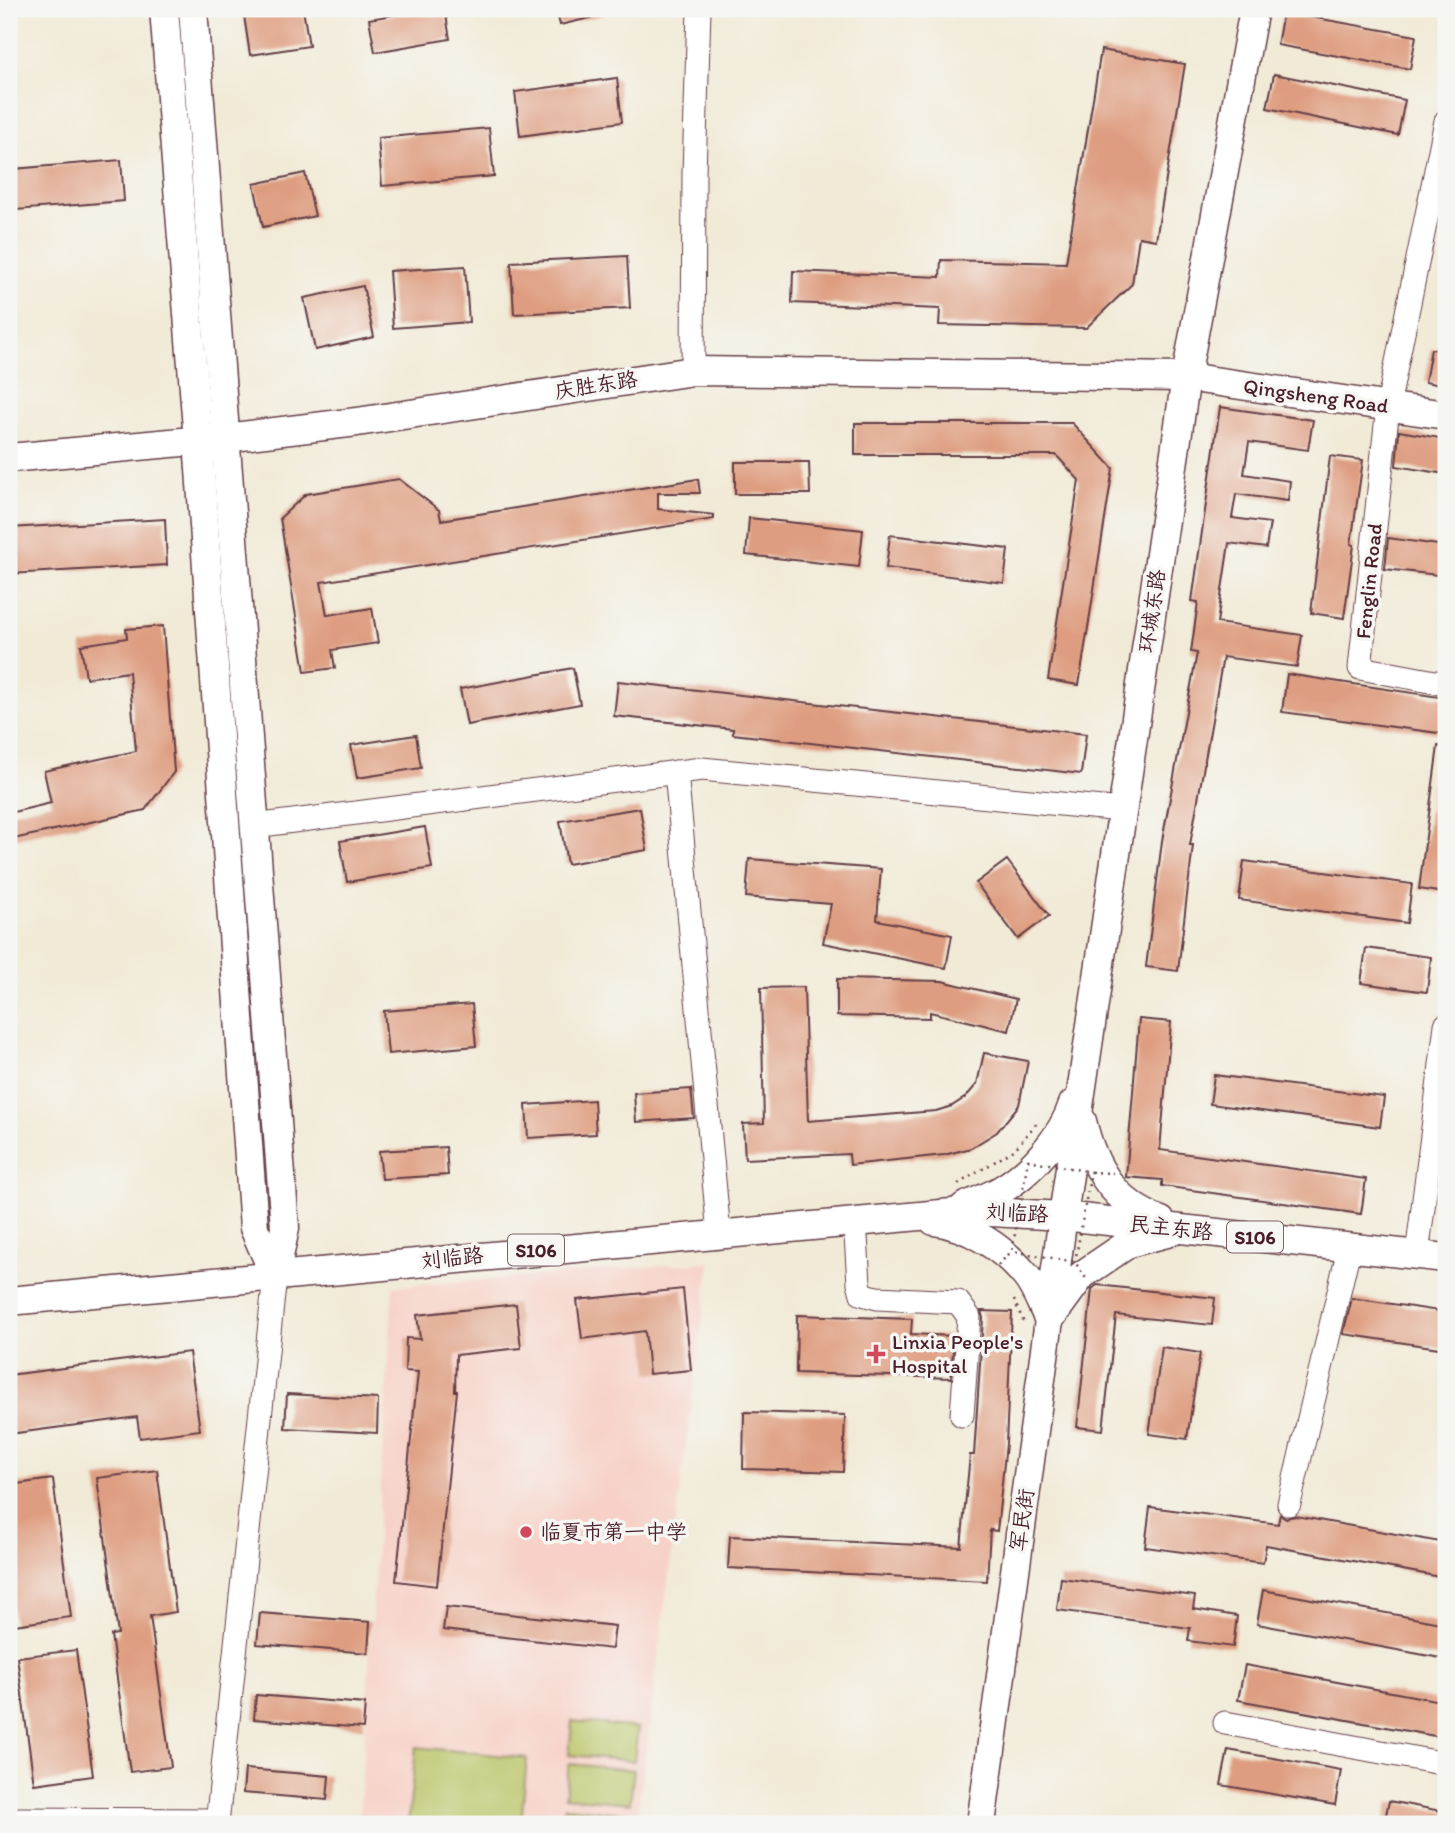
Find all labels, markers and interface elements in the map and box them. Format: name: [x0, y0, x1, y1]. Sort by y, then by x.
street label: 庆胜东路: [552, 366, 639, 403]
street label: Qingsheng Road: [1242, 373, 1391, 418]
street label: Fenglin Road: [1350, 522, 1387, 640]
street label: 环城东路: [1133, 568, 1170, 654]
street label: 刘临路: [985, 1198, 1049, 1227]
street label: 民主东路: [1128, 1211, 1214, 1244]
road number: S106: [1227, 1222, 1283, 1252]
road number: S106: [508, 1234, 564, 1266]
street label: 刘临路: [419, 1242, 485, 1273]
place label: Linxia People's Hospital: [892, 1329, 1023, 1378]
marker: Linxia People's Hospital: [866, 1344, 886, 1364]
street label: 军民街: [1005, 1487, 1038, 1553]
place label: 临夏市第一中学: [540, 1519, 687, 1544]
marker: 临夏市第一中学: [518, 1524, 534, 1540]

